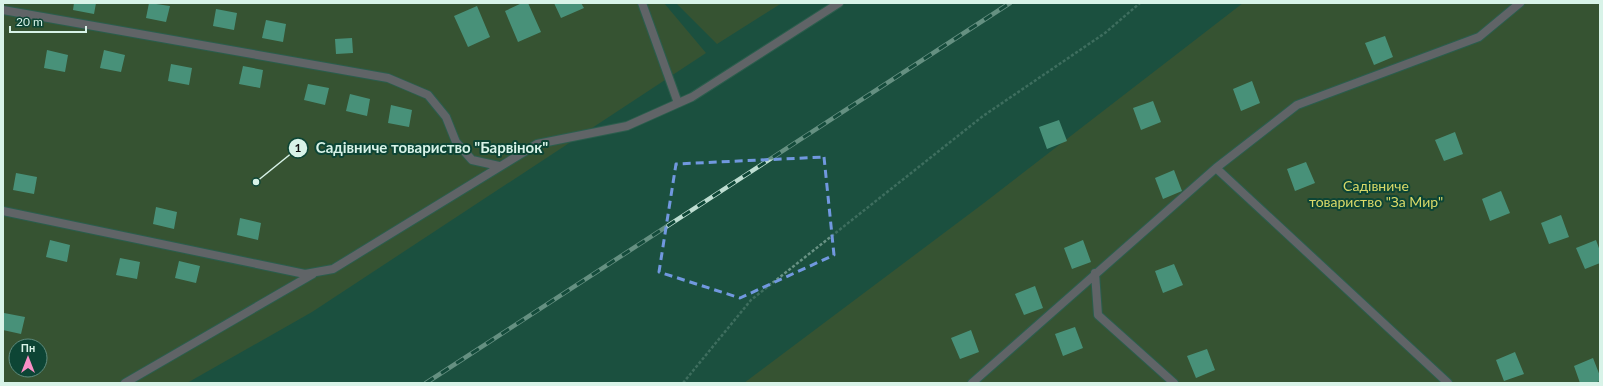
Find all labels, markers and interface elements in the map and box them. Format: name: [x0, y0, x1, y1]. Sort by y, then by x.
scale bar: [10, 8, 86, 34]
text: 20 m: [16, 14, 43, 29]
callout: Садівниче товариство "Барвінок": [288, 135, 556, 162]
text: Садівниче товариство "Барвінок": [316, 138, 548, 156]
text: 1: [295, 140, 302, 155]
park label: Садівниче товариство "За Мир": [1309, 177, 1443, 210]
north arrow: [8, 338, 48, 378]
text: Пн: [21, 341, 35, 354]

